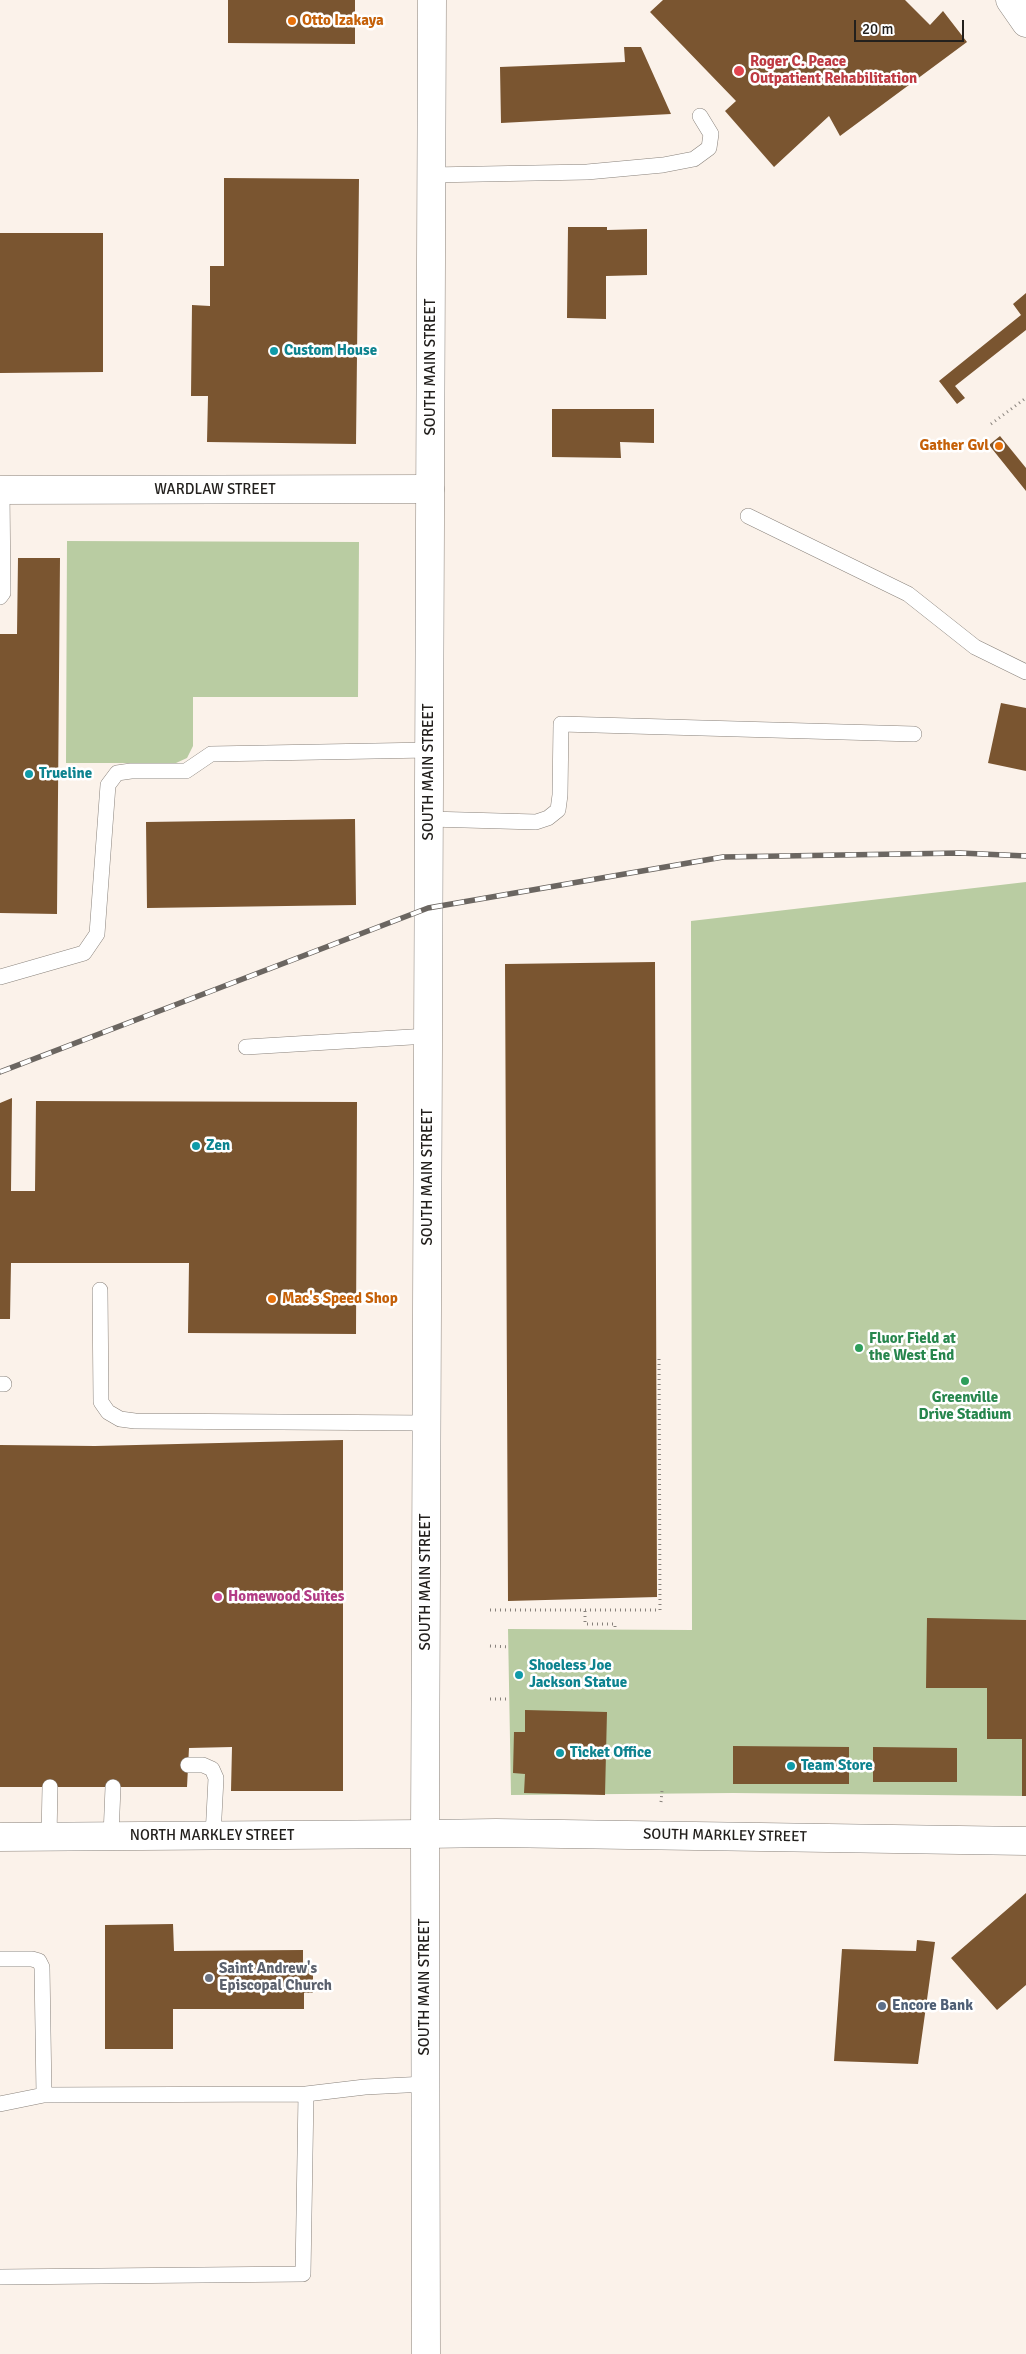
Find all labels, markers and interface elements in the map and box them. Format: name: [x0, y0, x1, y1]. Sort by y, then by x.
scale bar: [856, 10, 966, 42]
place label: Otto Izakaya: [302, 12, 384, 30]
marker: Otto Izakaya: [286, 15, 298, 27]
text: 20 m: [862, 20, 893, 38]
place label: Roger C. Peace Outpatient Rehabilitation: [750, 53, 917, 88]
marker: Roger C. Peace Outpatient Rehabilitation: [732, 64, 746, 78]
street label: SOUTH MAIN STREET: [422, 299, 440, 435]
place label: Custom House: [284, 342, 377, 360]
marker: Custom House: [268, 345, 280, 357]
place label: Gather Gvl: [920, 437, 989, 455]
marker: Gather Gvl: [993, 440, 1005, 452]
street label: WARDLAW STREET: [154, 481, 276, 499]
street label: SOUTH MAIN STREET: [420, 704, 438, 840]
place label: Trueline: [39, 765, 92, 783]
marker: Trueline: [23, 768, 35, 780]
street label: SOUTH MAIN STREET: [419, 1109, 437, 1245]
place label: Zen: [206, 1137, 230, 1155]
marker: Zen: [190, 1140, 202, 1152]
place label: Mac's Speed Shop: [282, 1290, 398, 1308]
marker: Mac's Speed Shop: [266, 1293, 278, 1305]
place label: Fluor Field at the West End: [869, 1330, 956, 1365]
marker: Fluor Field at the West End: [853, 1342, 865, 1354]
marker: Greenville Drive Stadium: [959, 1375, 971, 1387]
place label: Greenville Drive Stadium: [919, 1389, 1011, 1424]
street label: SOUTH MAIN STREET: [417, 1514, 435, 1650]
place label: Homewood Suites: [228, 1588, 344, 1606]
marker: Homewood Suites: [212, 1591, 224, 1603]
place label: Shoeless Joe Jackson Statue: [529, 1657, 627, 1692]
marker: Shoeless Joe Jackson Statue: [513, 1669, 525, 1681]
place label: Ticket Office: [570, 1744, 651, 1762]
marker: Ticket Office: [554, 1747, 566, 1759]
place label: Team Store: [801, 1757, 873, 1775]
marker: Team Store: [785, 1760, 797, 1772]
street label: SOUTH MARKLEY STREET: [643, 1826, 807, 1846]
street label: NORTH MARKLEY STREET: [130, 1827, 294, 1845]
street label: SOUTH MAIN STREET: [416, 1919, 434, 2055]
place label: Saint Andrew's Episcopal Church: [219, 1960, 332, 1995]
marker: Saint Andrew's Episcopal Church: [203, 1972, 215, 1984]
place label: Encore Bank: [892, 1997, 973, 2015]
marker: Encore Bank: [876, 2000, 888, 2012]

